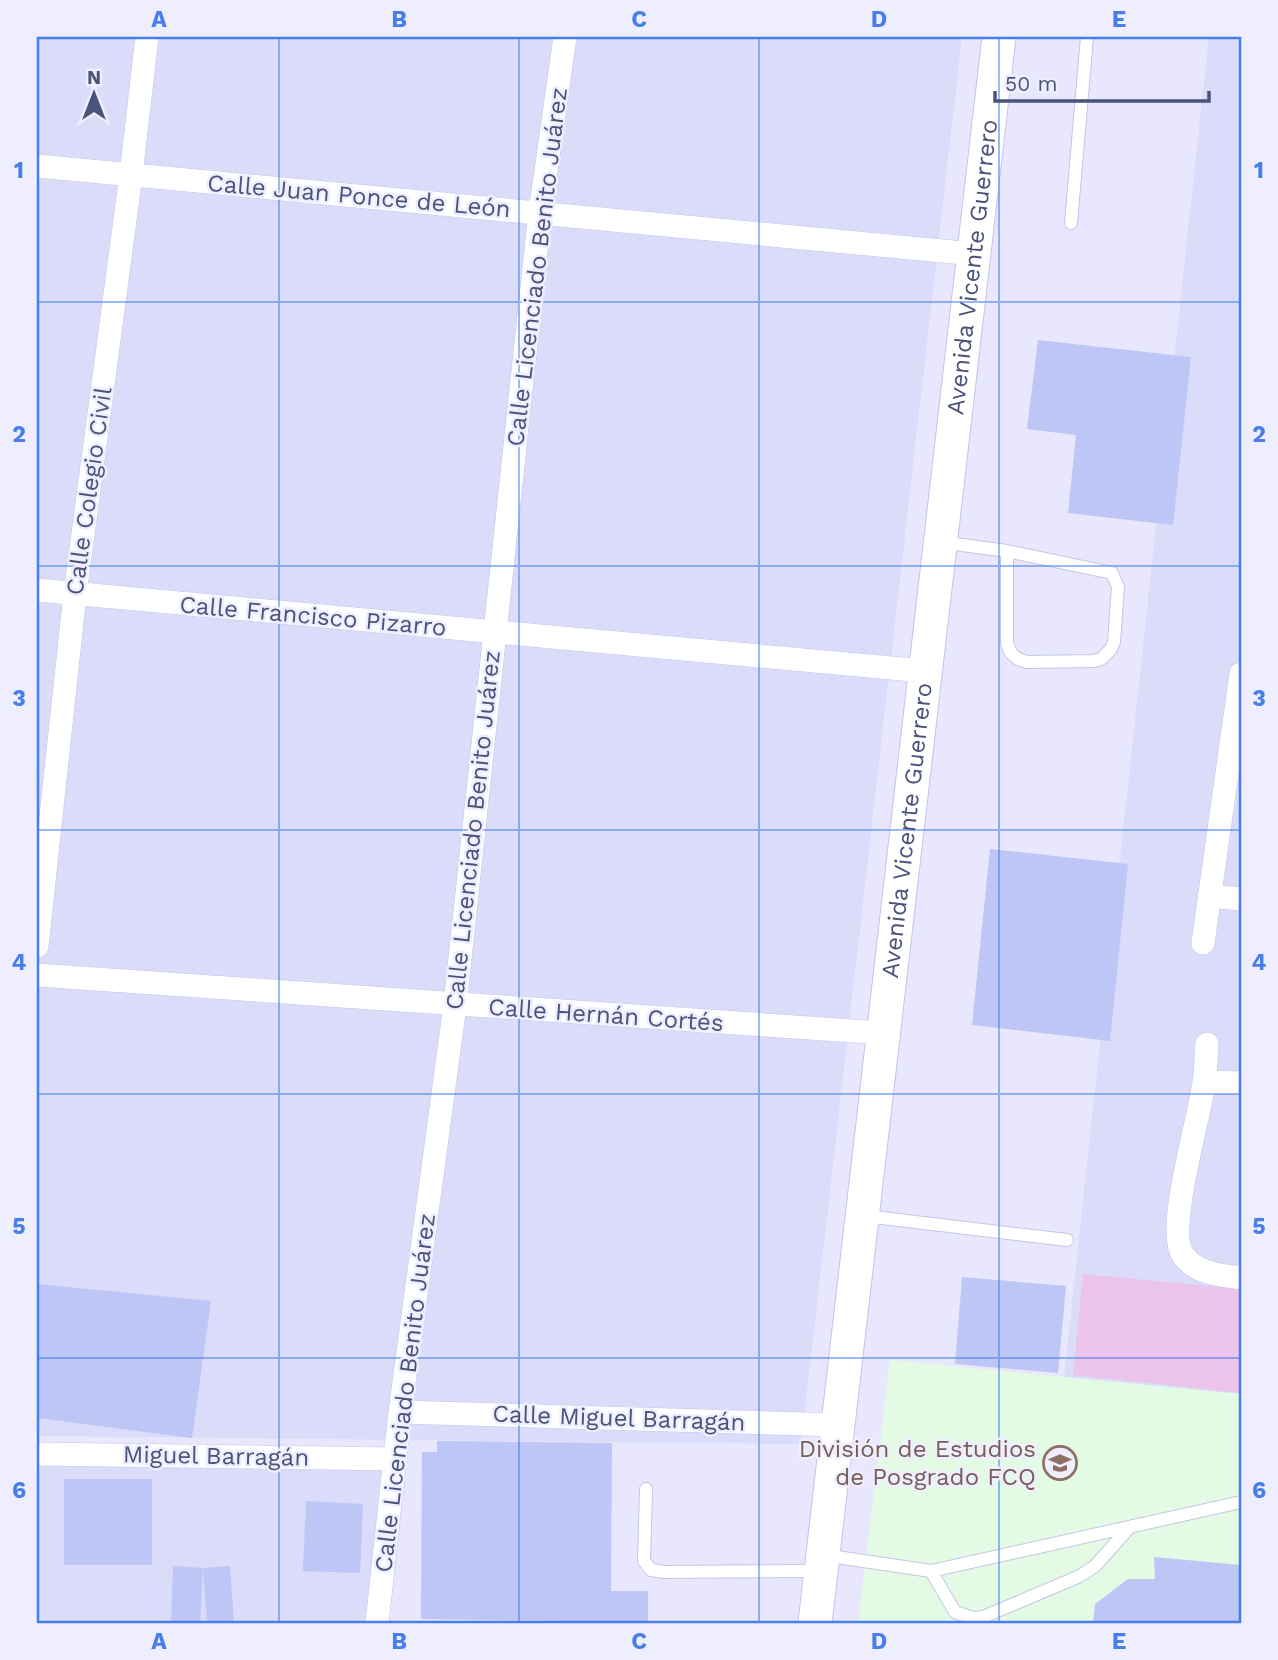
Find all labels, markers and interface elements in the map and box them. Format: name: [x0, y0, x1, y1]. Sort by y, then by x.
text: A: [151, 6, 167, 33]
text: B: [391, 6, 407, 33]
text: C: [631, 6, 647, 33]
text: D: [871, 6, 887, 33]
text: E: [1112, 6, 1126, 33]
north arrow: [60, 60, 130, 130]
scale bar: [995, 60, 1208, 104]
text: N: [87, 66, 101, 89]
text: 50 m: [1005, 71, 1057, 96]
street label: Calle Licenciado Benito Juárez: [501, 86, 573, 448]
street label: Avenida Vicente Guerrero: [941, 118, 1003, 416]
text: 1: [14, 157, 24, 184]
text: 1: [1254, 157, 1264, 184]
street label: Calle Juan Ponce de León: [206, 169, 512, 223]
street label: Calle Colegio Civil: [61, 385, 118, 597]
text: 2: [12, 421, 26, 448]
text: 2: [1252, 421, 1266, 448]
street label: Calle Francisco Pizarro: [178, 590, 448, 642]
street label: Calle Licenciado Benito Juárez: [440, 649, 506, 1011]
street label: Avenida Vicente Guerrero: [876, 681, 938, 980]
text: 3: [12, 685, 26, 712]
text: 3: [1252, 685, 1266, 712]
text: 4: [12, 949, 27, 976]
text: 4: [1252, 949, 1267, 976]
street label: Calle Hernán Cortés: [487, 993, 725, 1037]
street label: Calle Licenciado Benito Juárez: [369, 1212, 441, 1574]
text: 5: [12, 1213, 26, 1240]
text: 5: [1252, 1213, 1266, 1240]
street label: Calle Miguel Barragán: [492, 1400, 746, 1436]
place label: División de Estudios de Posgrado FCQ: [799, 1435, 1036, 1491]
street label: Miguel Barragán: [123, 1440, 309, 1472]
school or university icon: División de Estudios de Posgrado FCQ: [1041, 1444, 1079, 1482]
text: 6: [12, 1477, 26, 1504]
text: 6: [1252, 1477, 1266, 1504]
text: A: [151, 1628, 167, 1655]
text: B: [391, 1628, 407, 1655]
text: C: [631, 1628, 647, 1655]
text: D: [871, 1628, 887, 1655]
text: E: [1112, 1628, 1126, 1655]

